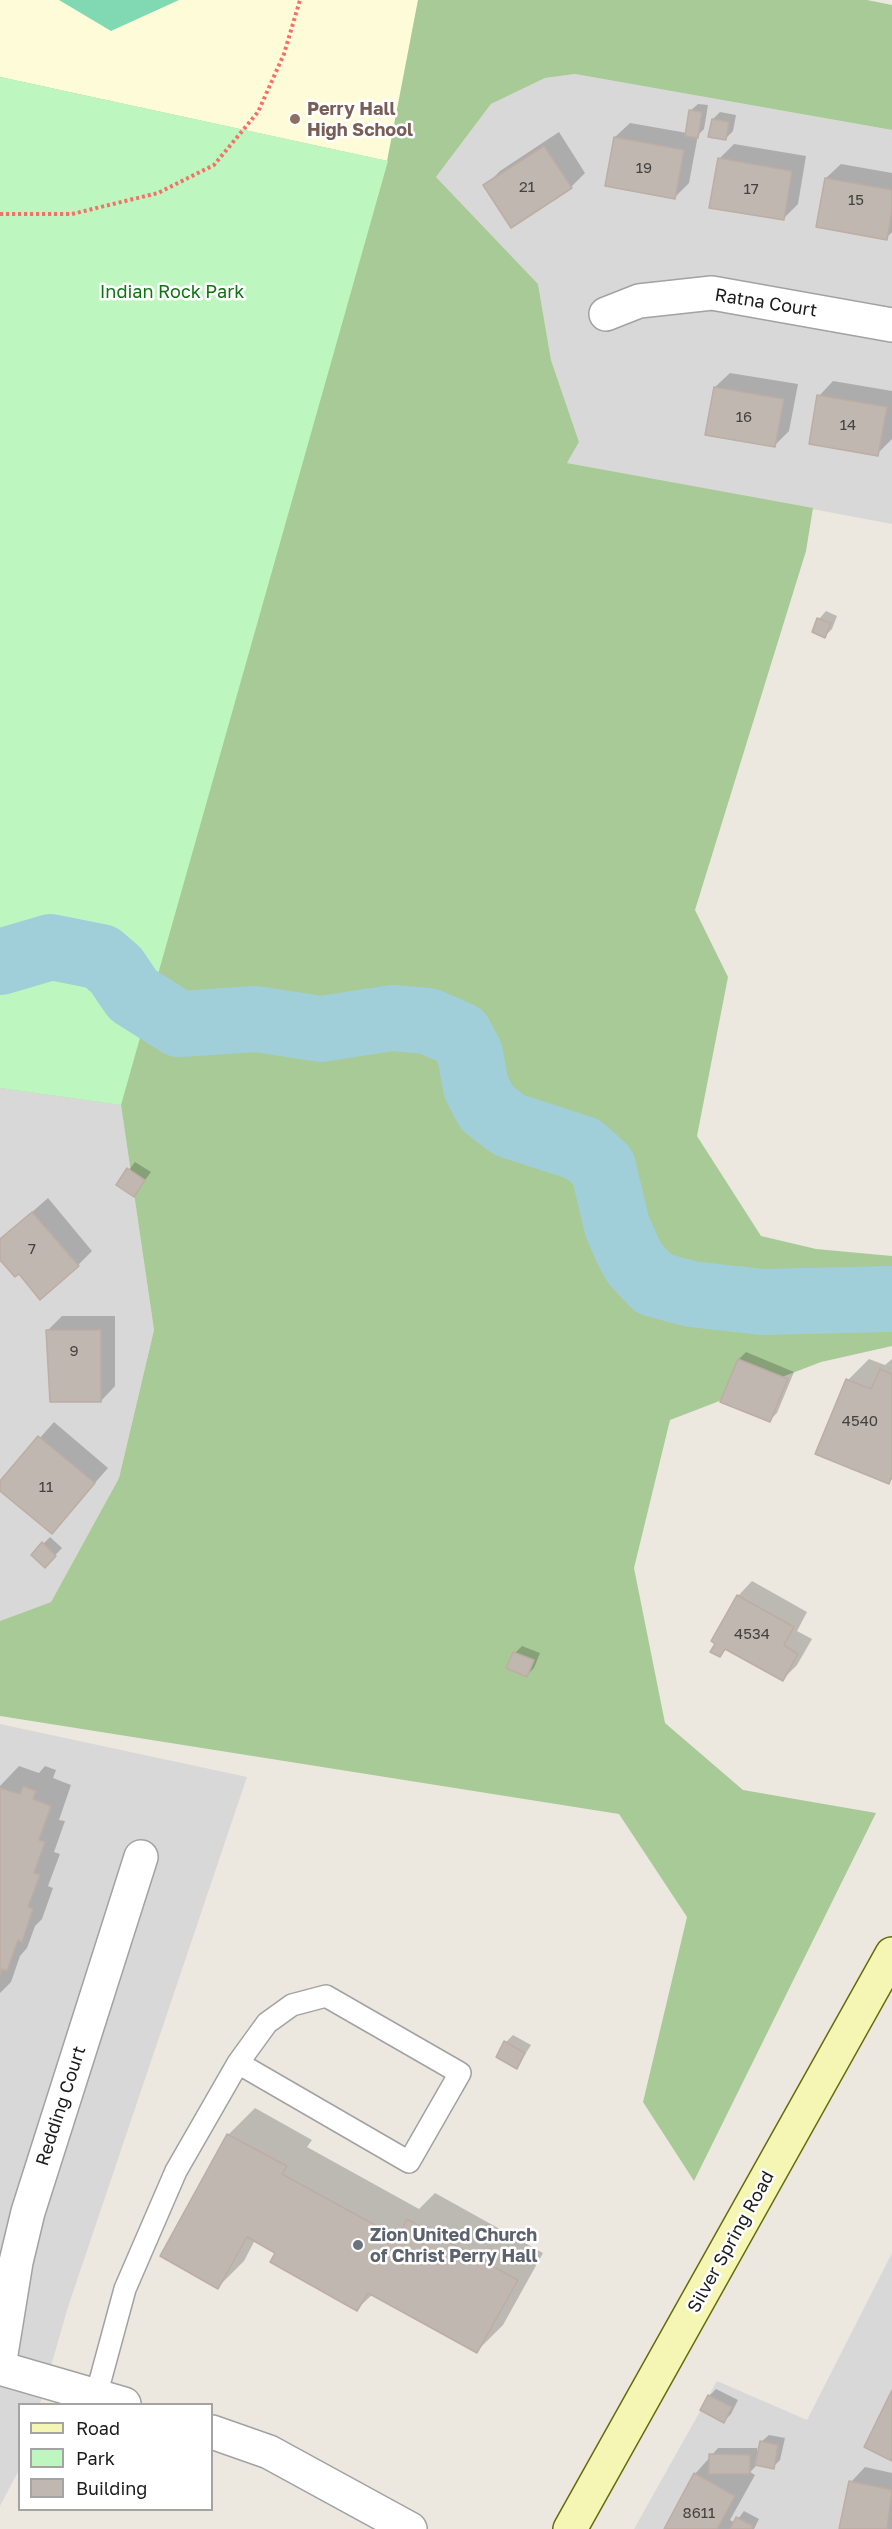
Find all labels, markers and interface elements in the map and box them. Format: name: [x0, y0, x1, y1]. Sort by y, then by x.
place label: Perry Hall High School: [307, 98, 413, 140]
marker: Perry Hall High School: [288, 112, 302, 126]
house number: 19: [636, 159, 652, 177]
house number: 21: [519, 178, 535, 196]
house number: 17: [743, 180, 759, 198]
house number: 15: [848, 191, 864, 209]
park label: Indian Rock Park: [100, 281, 244, 303]
street label: Ratna Court: [713, 284, 819, 322]
house number: 16: [736, 408, 752, 426]
house number: 14: [840, 416, 856, 434]
house number: 7: [28, 1240, 36, 1258]
house number: 9: [69, 1342, 79, 1360]
house number: 4540: [842, 1412, 878, 1430]
house number: 11: [39, 1478, 53, 1496]
house number: 4534: [734, 1625, 770, 1643]
street label: Redding Court: [31, 2043, 91, 2169]
street label: Silver Spring Road: [683, 2167, 779, 2317]
place label: Zion United Church of Christ Perry Hall: [370, 2224, 538, 2266]
marker: Zion United Church of Christ Perry Hall: [351, 2238, 365, 2252]
legend: [18, 2403, 213, 2511]
text: Road: [76, 2417, 120, 2439]
text: Park: [76, 2447, 115, 2469]
text: Building: [76, 2477, 147, 2499]
house number: 8611: [683, 2504, 715, 2522]

